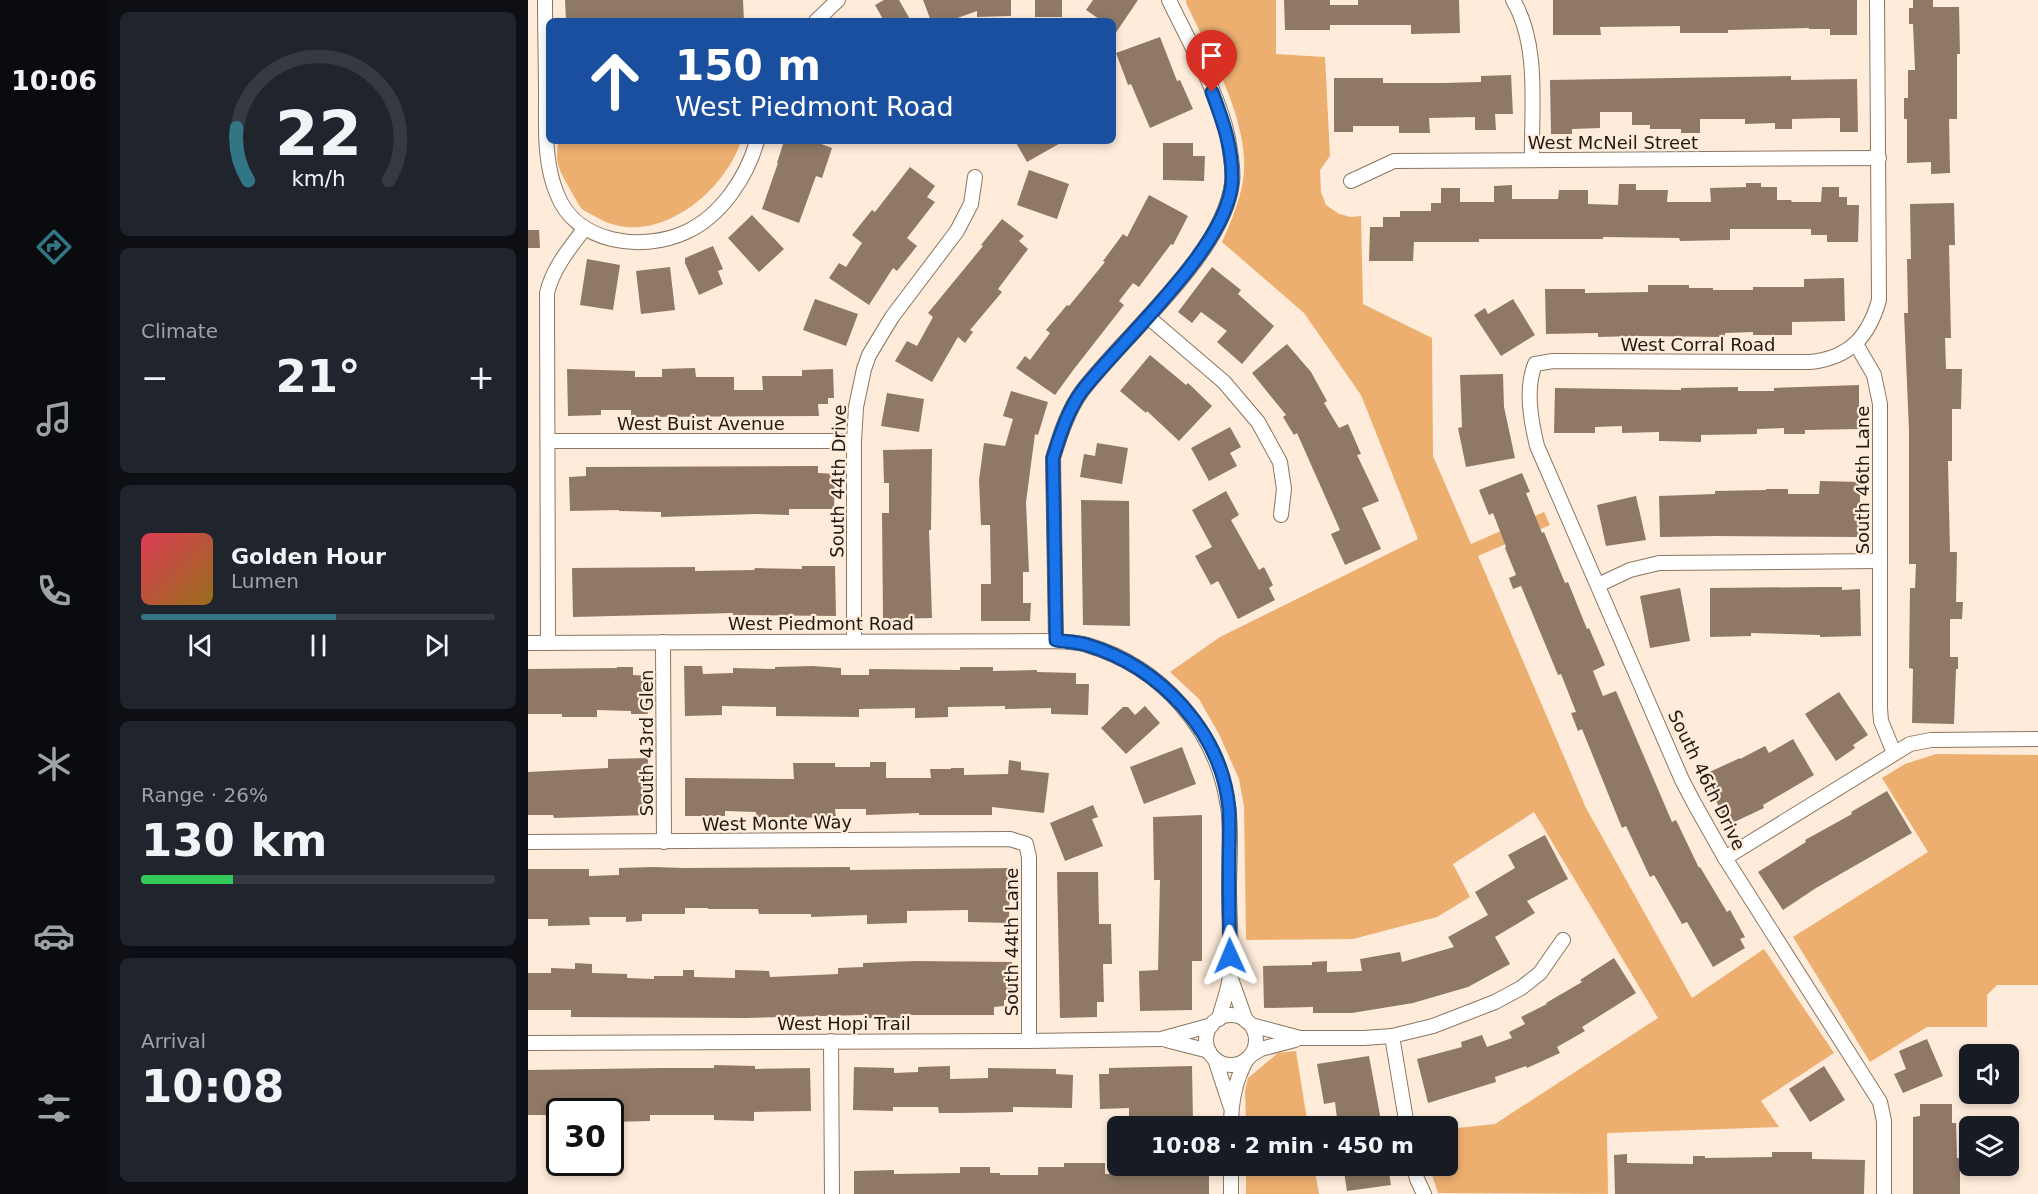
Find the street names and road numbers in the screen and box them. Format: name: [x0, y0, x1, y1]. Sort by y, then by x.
street label: West McNeil Street: [1528, 132, 1698, 153]
street label: West Corral Road: [1621, 334, 1775, 355]
street label: South 44th Drive: [826, 404, 850, 558]
street label: South 46th Lane: [1852, 406, 1873, 554]
street label: West Buist Avenue: [617, 413, 785, 434]
street label: West Piedmont Road: [728, 613, 914, 634]
street label: South 43rd Glen: [636, 670, 657, 816]
street label: South 46th Drive: [1664, 707, 1750, 853]
street label: West Monte Way: [702, 811, 853, 835]
street label: South 44th Lane: [1001, 868, 1022, 1016]
street label: West Hopi Trail: [777, 1013, 911, 1034]

